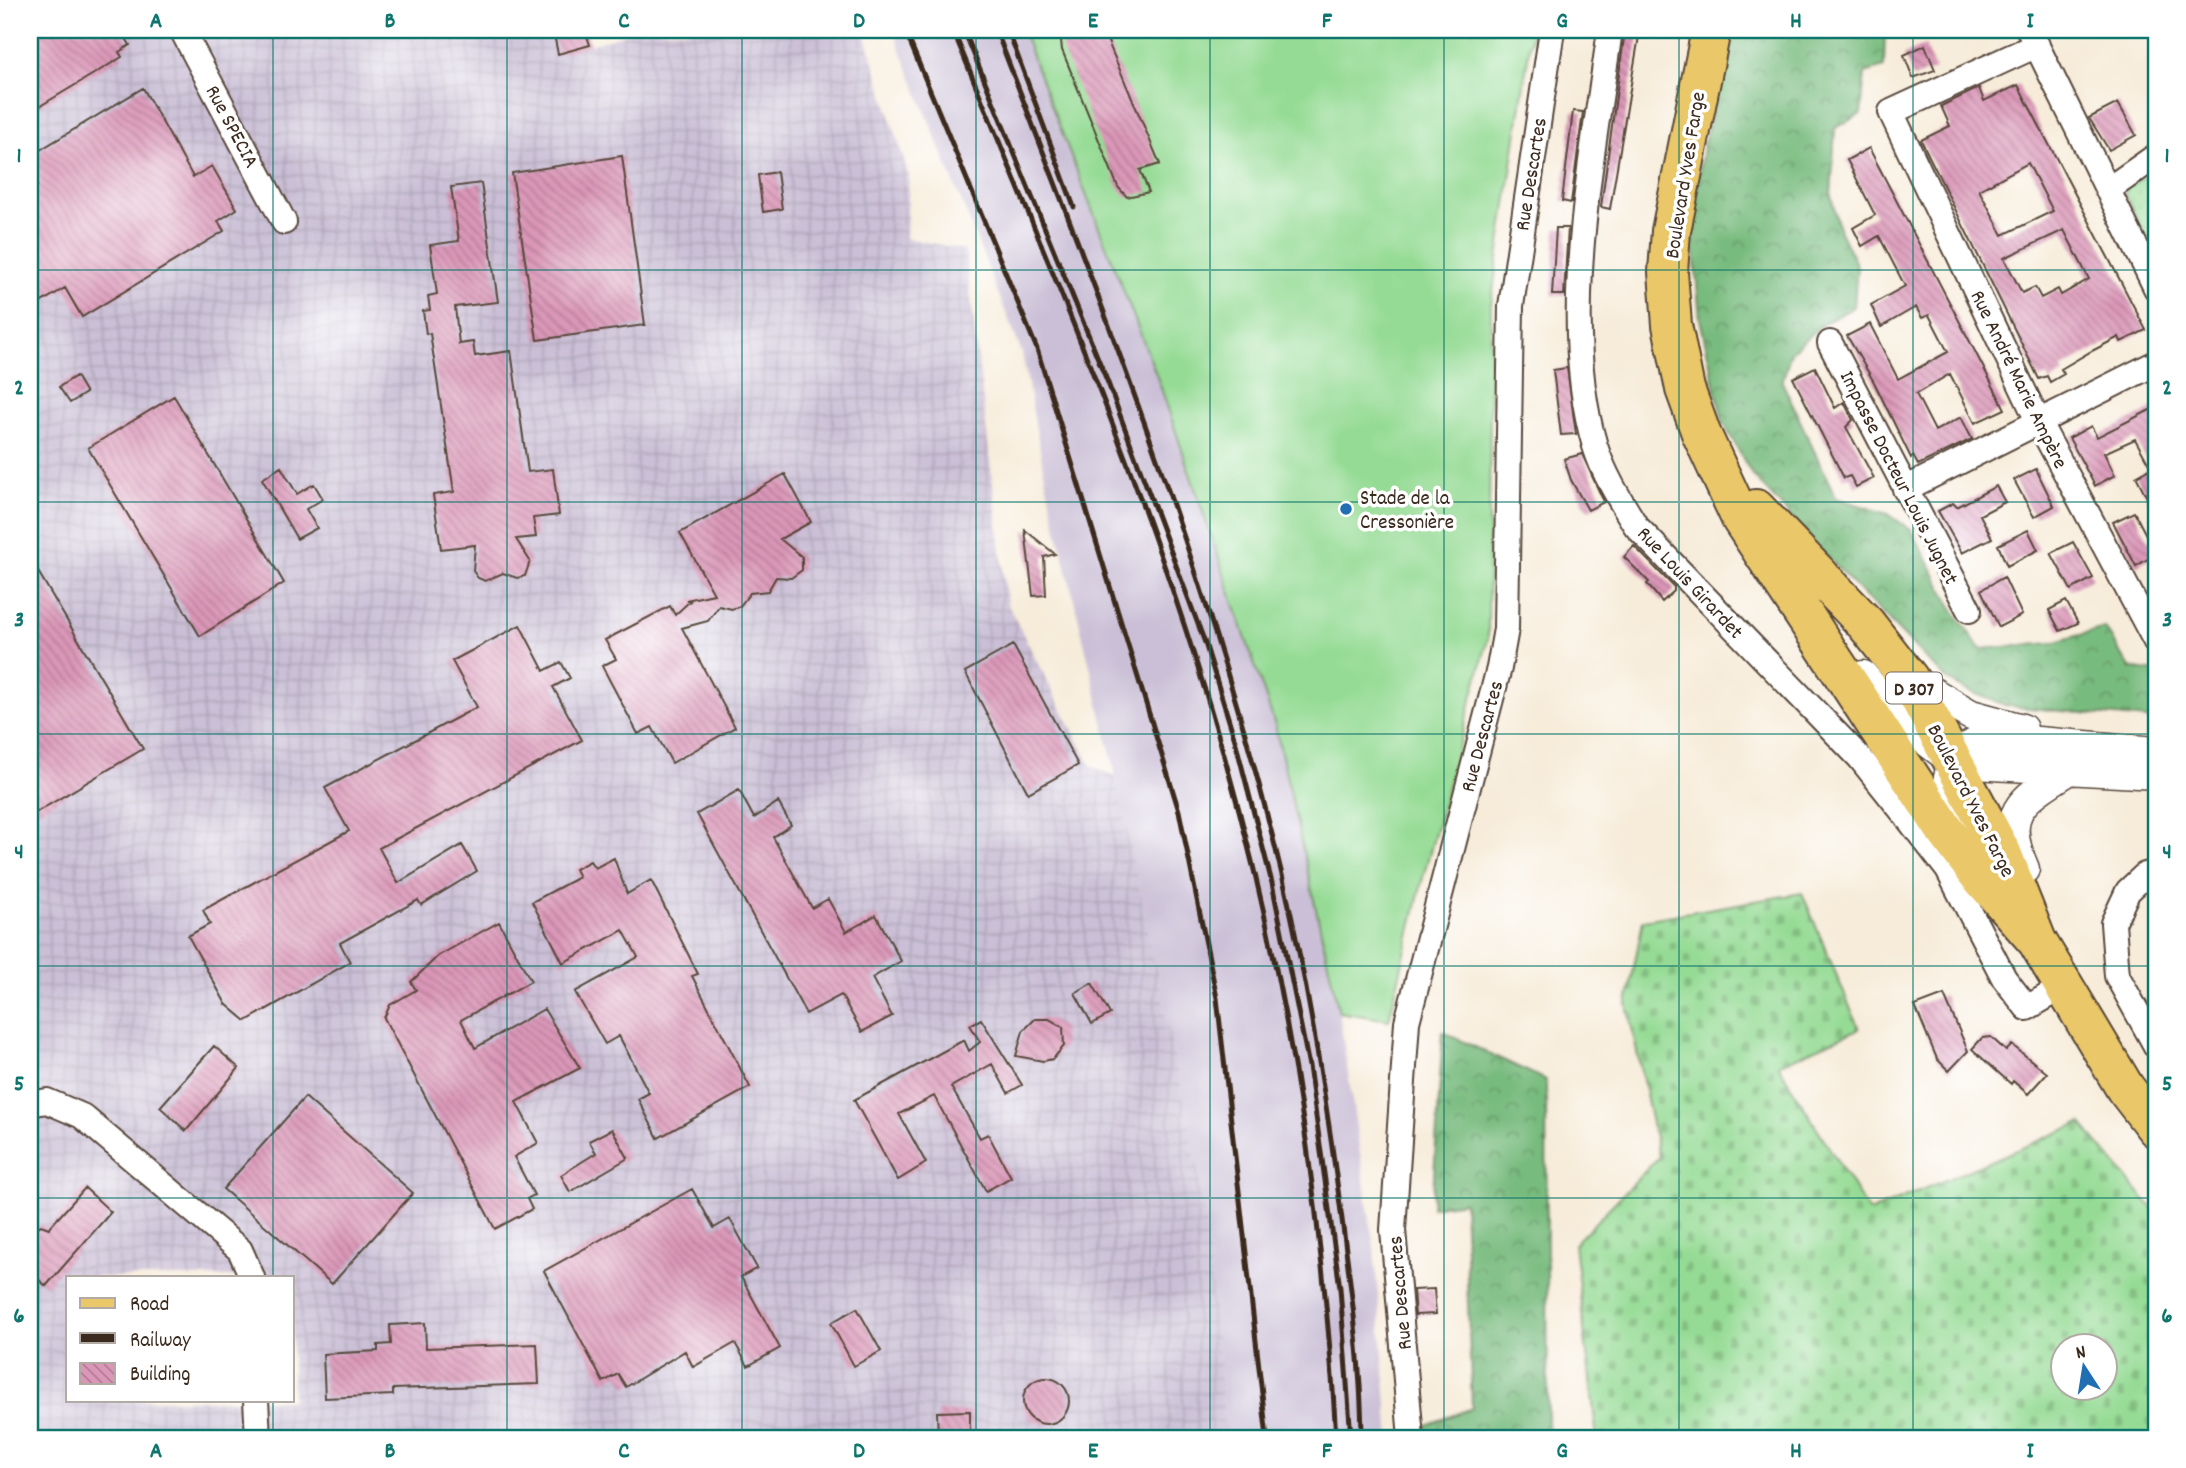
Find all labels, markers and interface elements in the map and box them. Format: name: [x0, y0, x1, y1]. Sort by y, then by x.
text: A: [150, 6, 162, 39]
text: B: [385, 6, 396, 39]
text: C: [618, 6, 630, 39]
text: D: [853, 6, 865, 39]
text: E: [1088, 6, 1099, 39]
text: F: [1322, 6, 1333, 39]
text: G: [1556, 6, 1568, 39]
text: H: [1790, 6, 1802, 39]
text: I: [2026, 6, 2034, 39]
street label: Rue SPECIA: [196, 81, 265, 174]
street label: Boulevard Yves Farge: [1659, 90, 1715, 261]
street label: Rue Descartes: [1509, 116, 1557, 233]
text: 1: [16, 141, 22, 174]
text: 1: [2164, 141, 2170, 174]
street label: Rue André Marie Ampère: [1961, 286, 2074, 475]
street label: Impasse Docteur Louis Jugnet: [1830, 366, 1964, 591]
text: 2: [14, 373, 24, 406]
text: 2: [2162, 373, 2172, 406]
place label: Stade de la Cressonière: [1360, 485, 1454, 539]
marker: Stade de la Cressonière: [1338, 501, 1354, 517]
street label: Rue Louis Girardet: [1629, 521, 1749, 647]
text: 3: [14, 605, 24, 638]
text: 3: [2162, 605, 2172, 638]
road number: D 307: [1886, 673, 1942, 704]
street label: Rue Descartes: [1455, 678, 1513, 796]
street label: Boulevard Yves Farge: [1918, 720, 2021, 883]
text: 4: [14, 837, 24, 870]
text: 4: [2162, 837, 2172, 870]
text: 5: [14, 1069, 24, 1102]
text: 5: [2162, 1069, 2172, 1102]
street label: Rue Descartes: [1382, 1235, 1422, 1351]
legend: [66, 1276, 294, 1402]
text: Road: [130, 1291, 169, 1321]
text: 6: [13, 1301, 25, 1334]
text: 6: [2161, 1301, 2173, 1334]
text: Railway: [130, 1327, 191, 1357]
north arrow: [2050, 1332, 2120, 1402]
text: N: [2074, 1340, 2089, 1368]
text: Building: [130, 1361, 190, 1391]
text: A: [150, 1436, 162, 1468]
text: B: [385, 1436, 396, 1468]
text: C: [618, 1436, 630, 1468]
text: D: [853, 1436, 865, 1468]
text: E: [1088, 1436, 1099, 1468]
text: F: [1322, 1436, 1333, 1468]
text: G: [1556, 1436, 1568, 1468]
text: H: [1790, 1436, 1802, 1468]
text: I: [2026, 1436, 2034, 1468]

